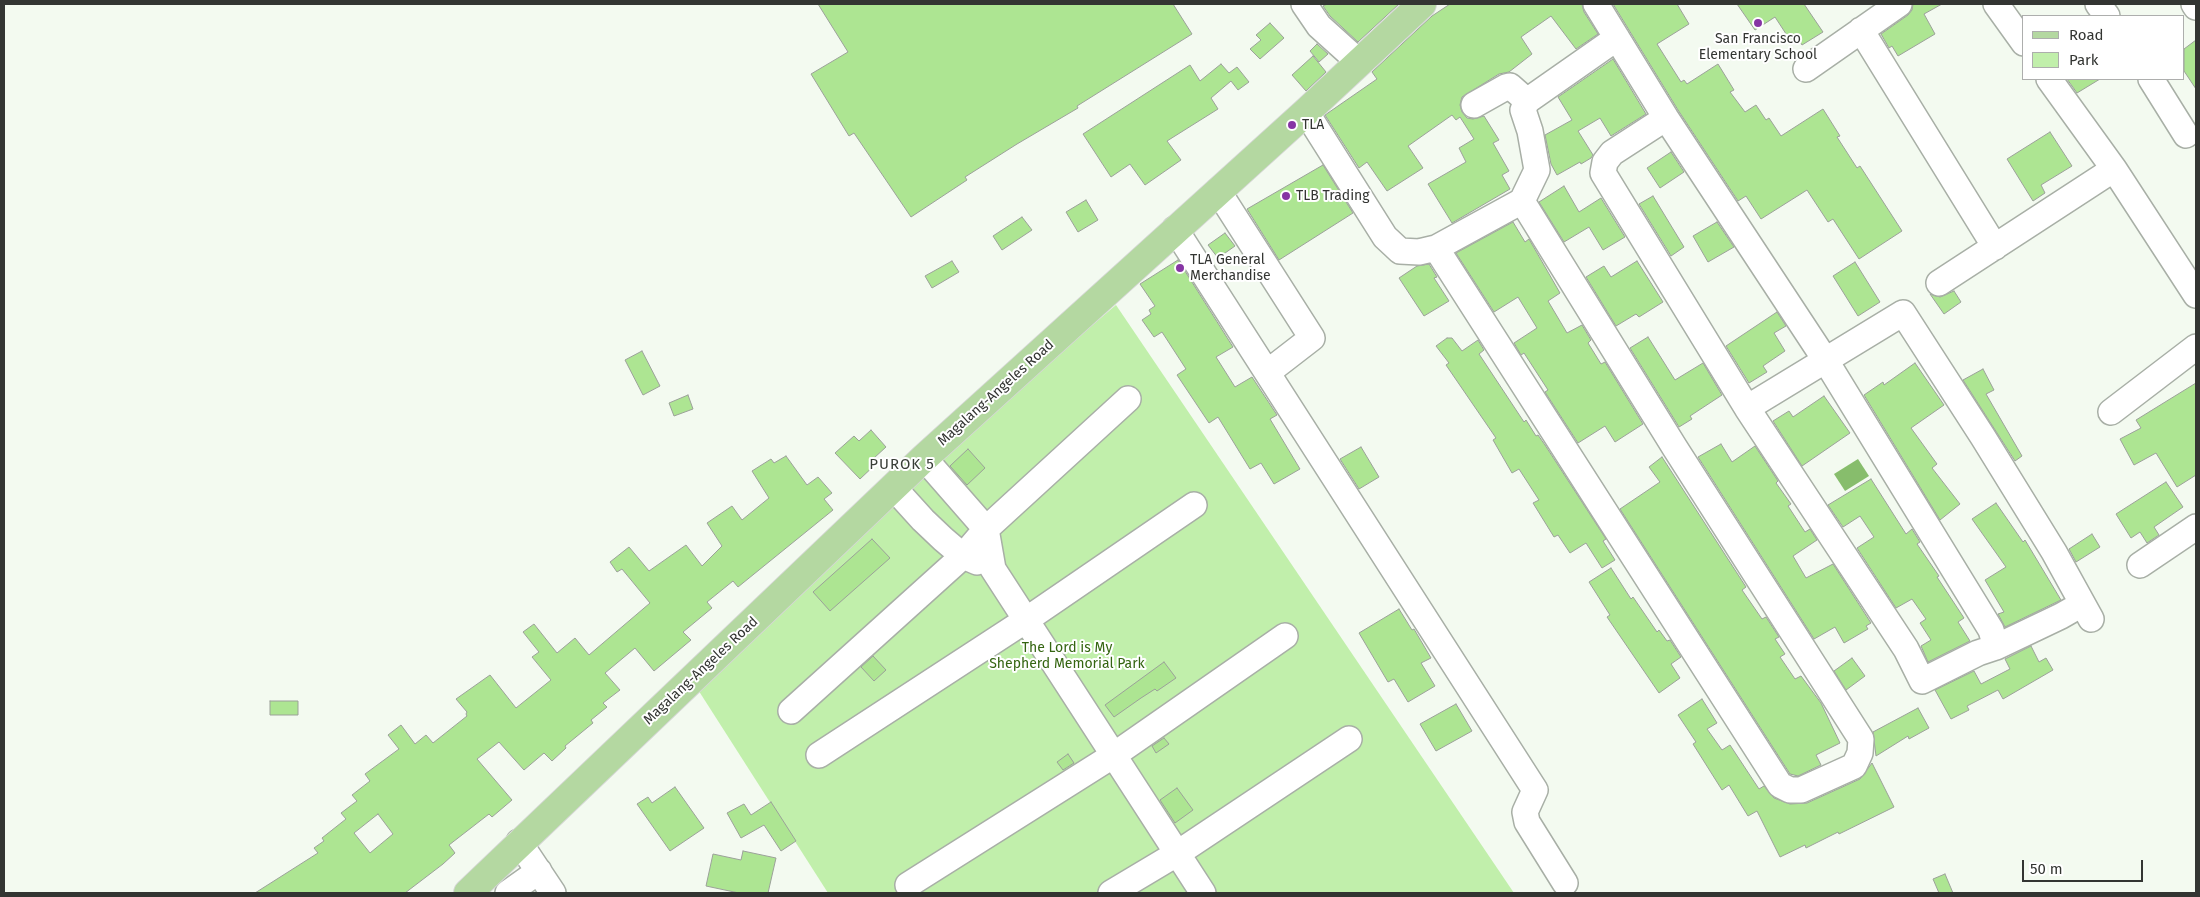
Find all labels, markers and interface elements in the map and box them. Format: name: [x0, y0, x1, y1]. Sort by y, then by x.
legend: [2022, 15, 2185, 80]
marker: San Francisco Elementary School: [1752, 17, 1764, 29]
text: Road: [2069, 26, 2104, 44]
place label: San Francisco Elementary School: [1699, 31, 1817, 64]
text: Park: [2069, 51, 2099, 69]
place label: TLA: [1302, 117, 1324, 133]
marker: TLA: [1286, 119, 1298, 131]
place label: TLB Trading: [1296, 188, 1370, 204]
marker: TLB Trading: [1280, 190, 1292, 202]
place label: TLA General Merchandise: [1190, 252, 1271, 284]
marker: TLA General Merchandise: [1174, 262, 1186, 274]
street label: Magalang-Angeles Road: [934, 336, 1058, 450]
district label: PUROK 5: [868, 456, 936, 474]
street label: Magalang-Angeles Road: [640, 614, 762, 728]
park label: The Lord is My Shepherd Memorial Park: [989, 640, 1145, 672]
scale bar: [2025, 850, 2146, 882]
text: 50 m: [2030, 860, 2063, 878]

